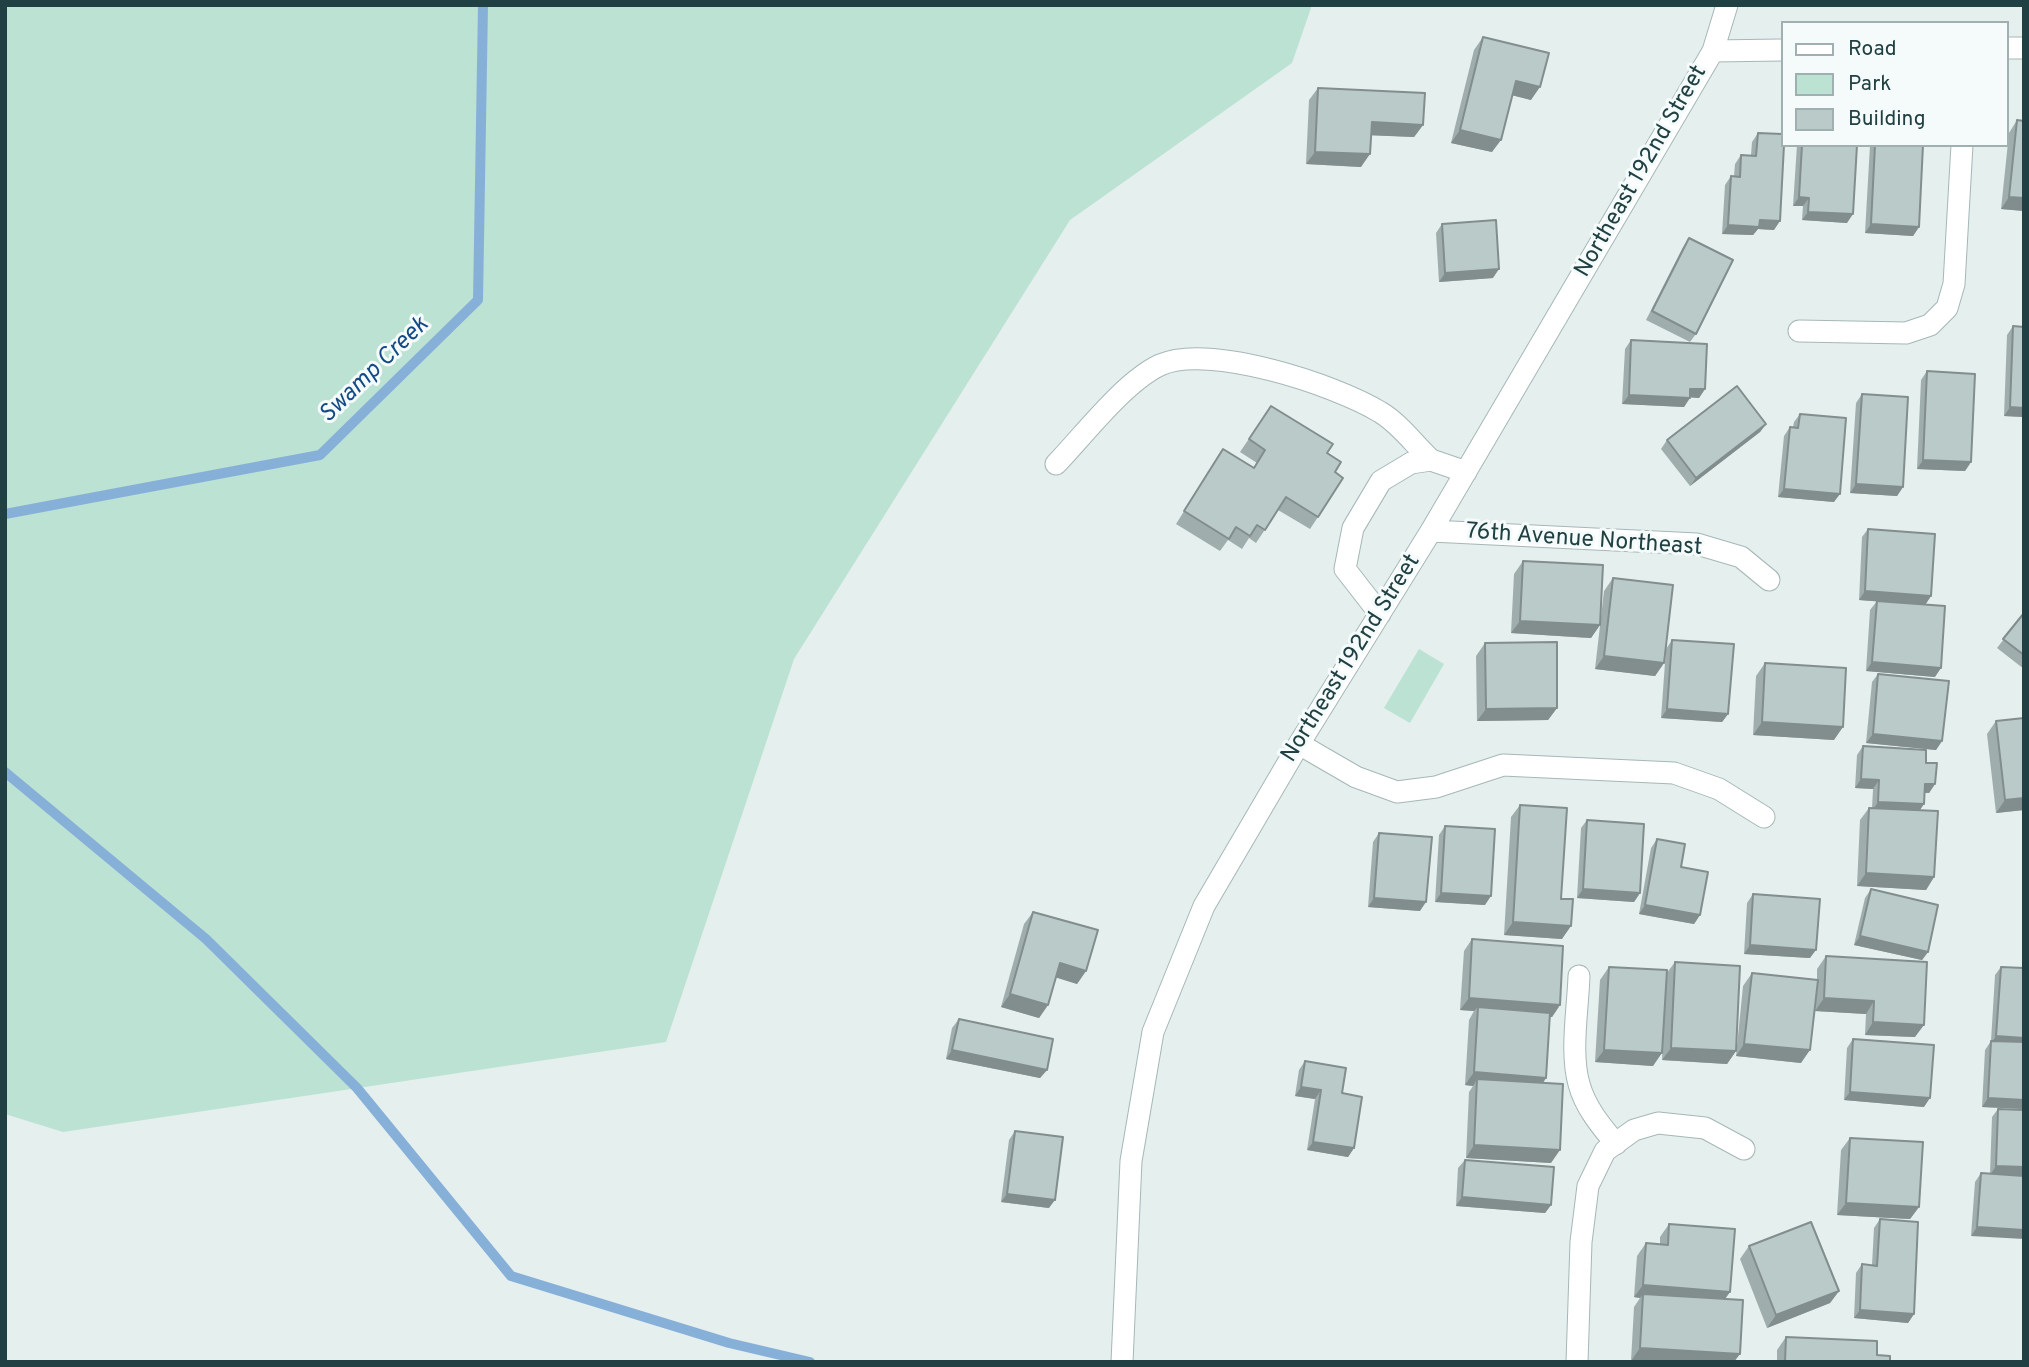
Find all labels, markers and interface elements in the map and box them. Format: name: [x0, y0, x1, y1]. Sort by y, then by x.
legend: [1780, 21, 2008, 147]
text: Road: [1848, 36, 1897, 63]
street label: Northeast 192nd Street: [1570, 61, 1714, 283]
text: Park: [1848, 71, 1891, 98]
text: Building: [1848, 106, 1926, 133]
water label: Swamp Creek: [314, 312, 436, 430]
street label: 76th Avenue Northeast: [1465, 519, 1703, 563]
street label: Northeast 192nd Street: [1277, 550, 1427, 768]

